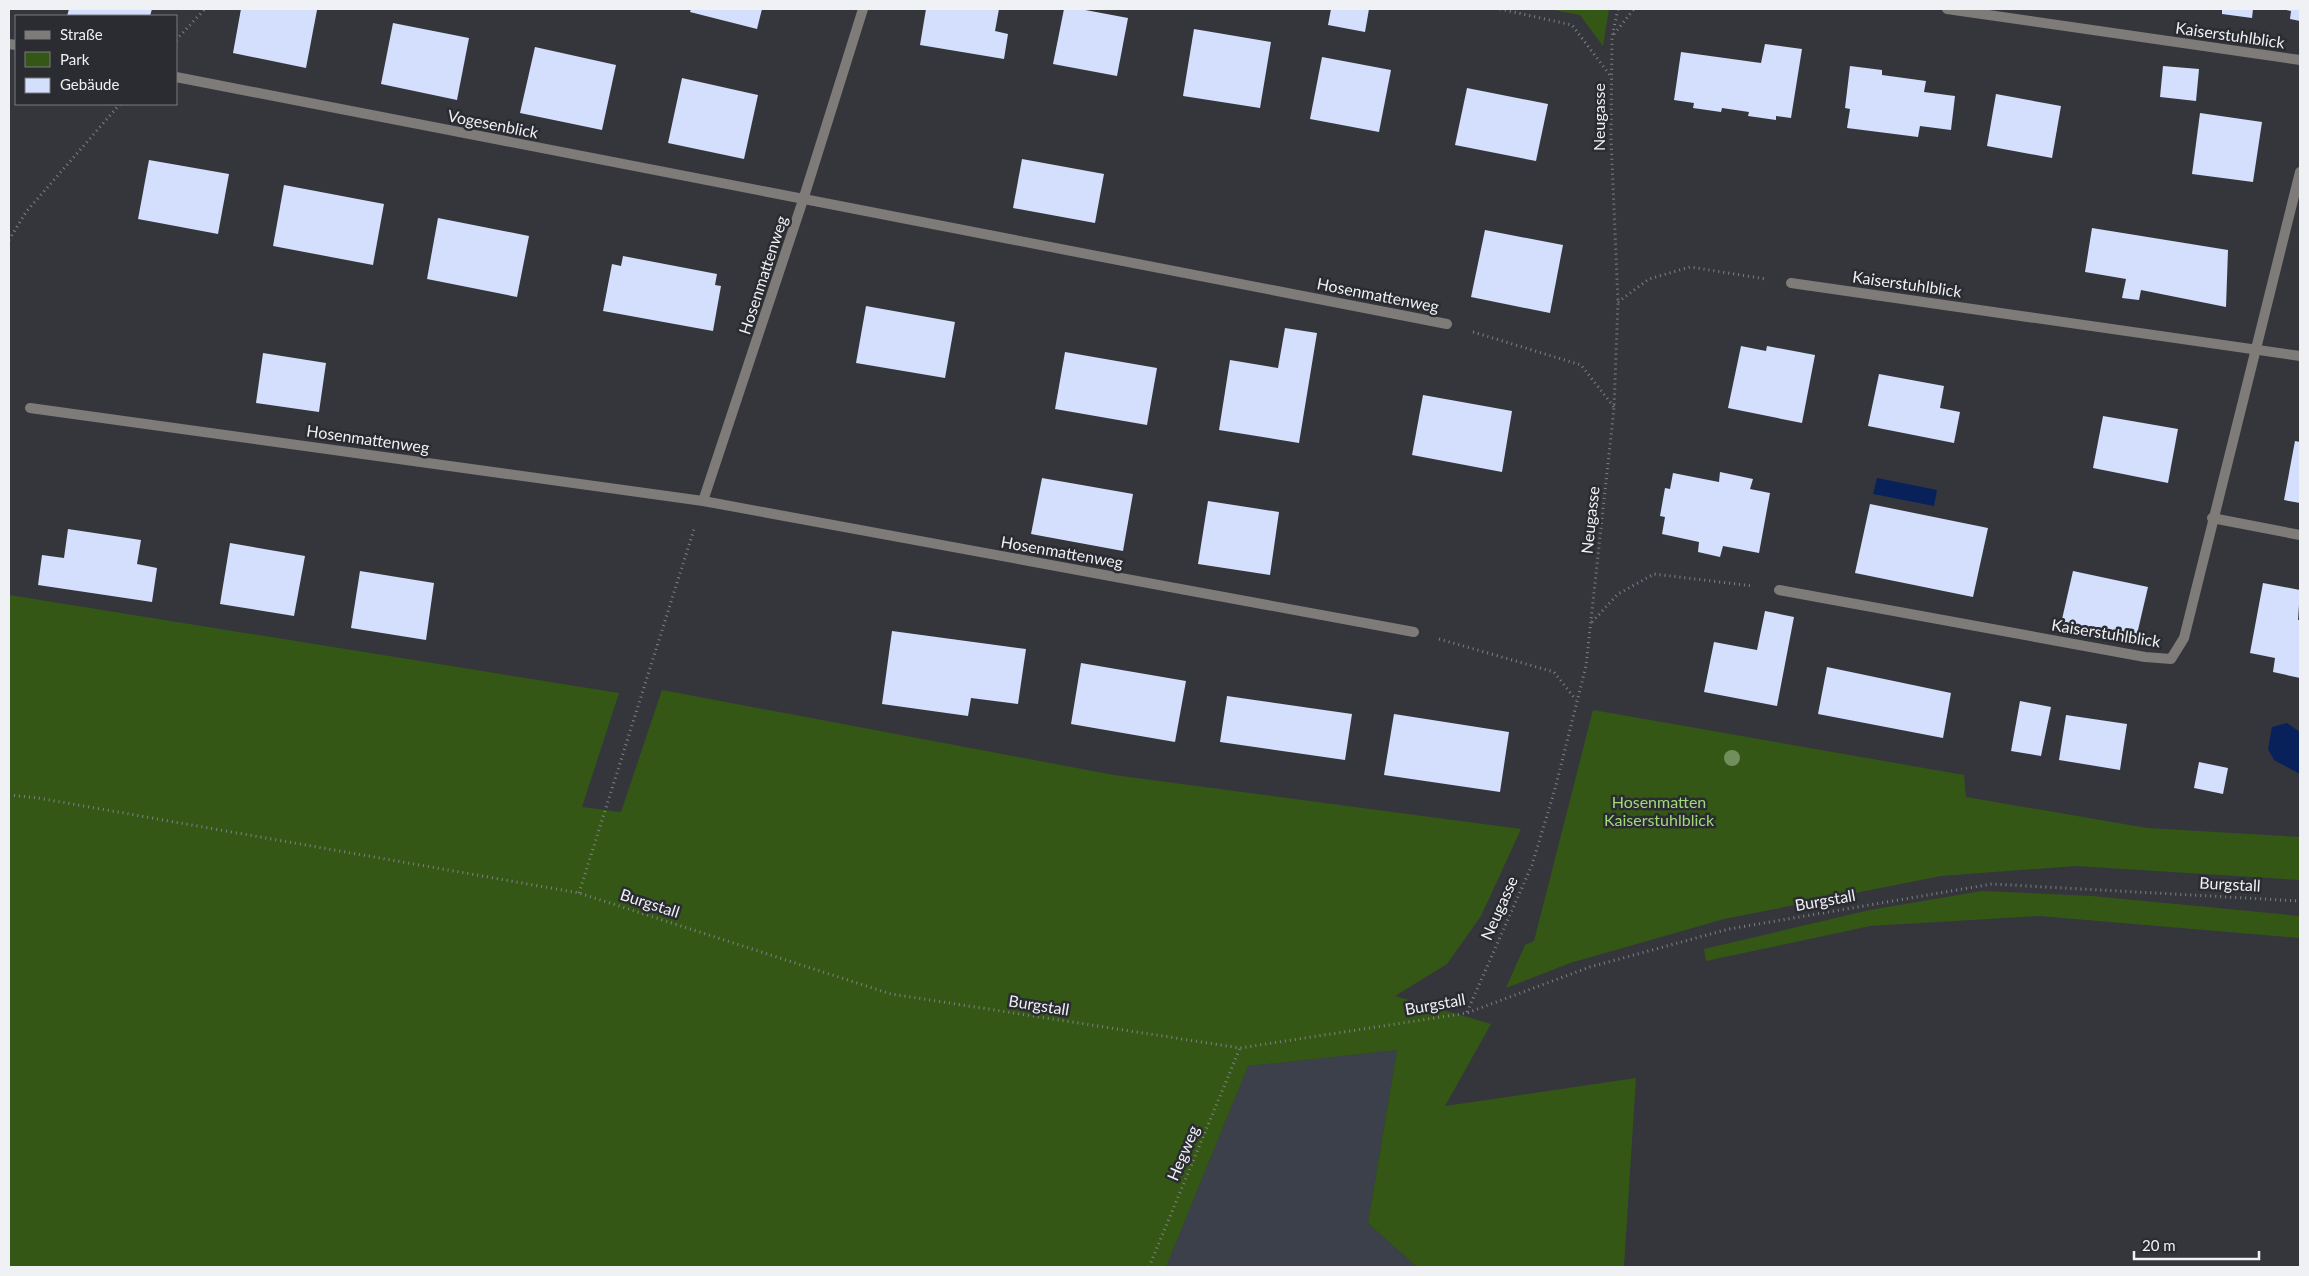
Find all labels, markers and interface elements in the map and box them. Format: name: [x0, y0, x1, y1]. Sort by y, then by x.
legend: [15, 15, 178, 105]
street label: Kaiserstuhlblick: [2174, 17, 2287, 52]
text: Straße: [60, 25, 103, 43]
text: Park: [60, 50, 90, 68]
text: Gebäude: [60, 75, 119, 93]
street label: Neugasse: [1589, 83, 1608, 151]
street label: Vogesenblick: [446, 105, 541, 142]
street label: Hosenmattenweg: [734, 213, 791, 337]
street label: Kaiserstuhlblick: [1851, 266, 1964, 301]
street label: Hosenmattenweg: [1316, 273, 1441, 316]
street label: Hosenmattenweg: [305, 420, 431, 457]
street label: Neugasse: [1577, 485, 1603, 555]
street label: Hosenmattenweg: [999, 531, 1125, 572]
street label: Kaiserstuhlblick: [2050, 615, 2163, 651]
park label: Hosenmatten Kaiserstuhlblick: [1604, 792, 1715, 829]
street label: Burgstall: [2199, 872, 2261, 895]
street label: Neugasse: [1476, 873, 1521, 943]
street label: Burgstall: [618, 884, 682, 921]
street label: Burgstall: [1793, 885, 1857, 914]
street label: Burgstall: [1403, 989, 1467, 1018]
street label: Burgstall: [1007, 990, 1071, 1019]
street label: Hegweg: [1162, 1122, 1203, 1183]
scale bar: [2134, 1228, 2259, 1260]
text: 20 m: [2142, 1236, 2176, 1254]

